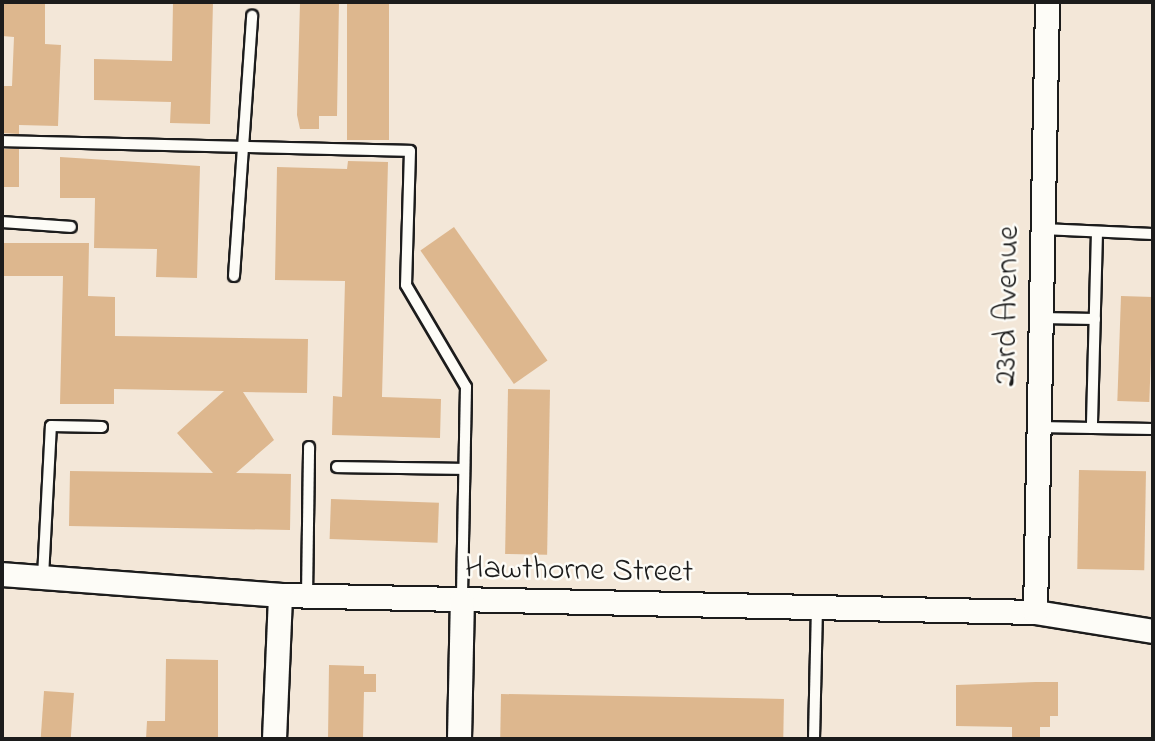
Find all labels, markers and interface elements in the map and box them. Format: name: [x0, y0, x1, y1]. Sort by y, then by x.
street label: 23rd Avenue: [988, 225, 1030, 387]
street label: Hawthorne Street: [465, 551, 693, 593]

